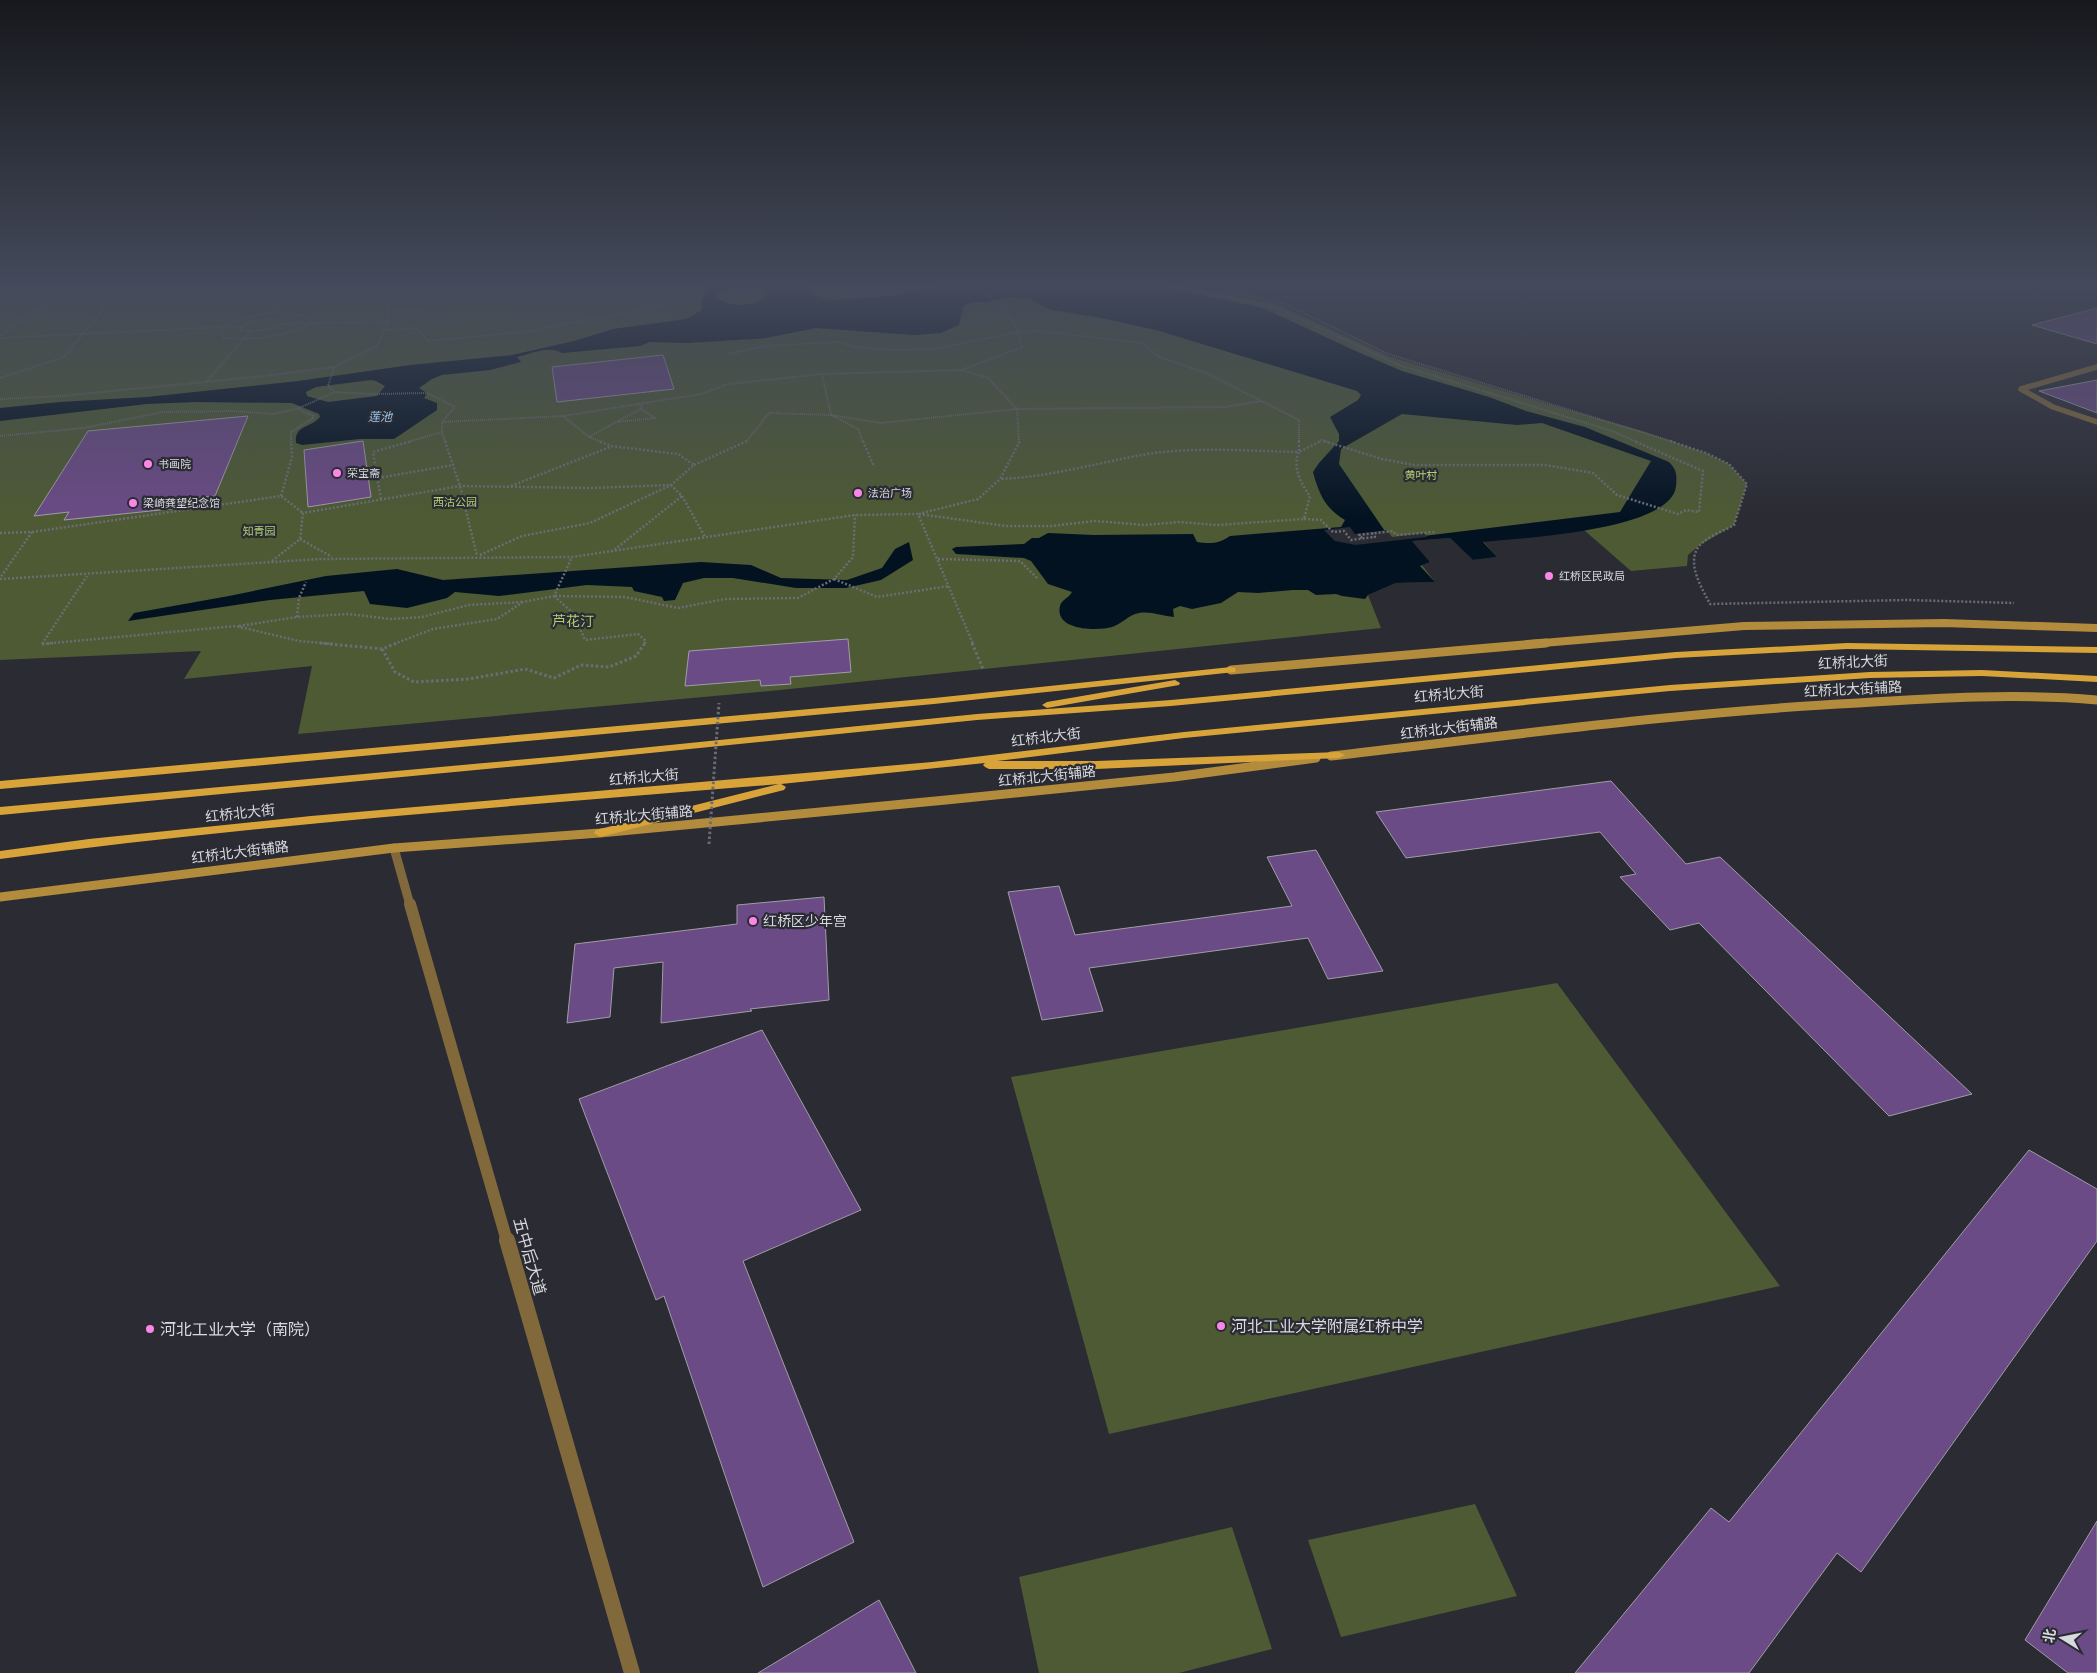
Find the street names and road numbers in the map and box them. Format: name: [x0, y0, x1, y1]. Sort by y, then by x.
street label: 红桥北大街: [1818, 651, 1888, 673]
street label: 红桥北大街辅路: [1804, 677, 1902, 701]
street label: 红桥北大街: [1413, 682, 1485, 706]
street label: 红桥北大街辅路: [1399, 713, 1499, 743]
street label: 红桥北大街: [1010, 724, 1082, 750]
street label: 红桥北大街辅路: [997, 762, 1097, 790]
street label: 红桥北大街: [608, 765, 680, 789]
street label: 红桥北大街: [204, 800, 276, 826]
street label: 红桥北大街辅路: [594, 802, 694, 828]
street label: 红桥北大街辅路: [190, 837, 290, 867]
street label: 五中后大道: [508, 1215, 552, 1297]

